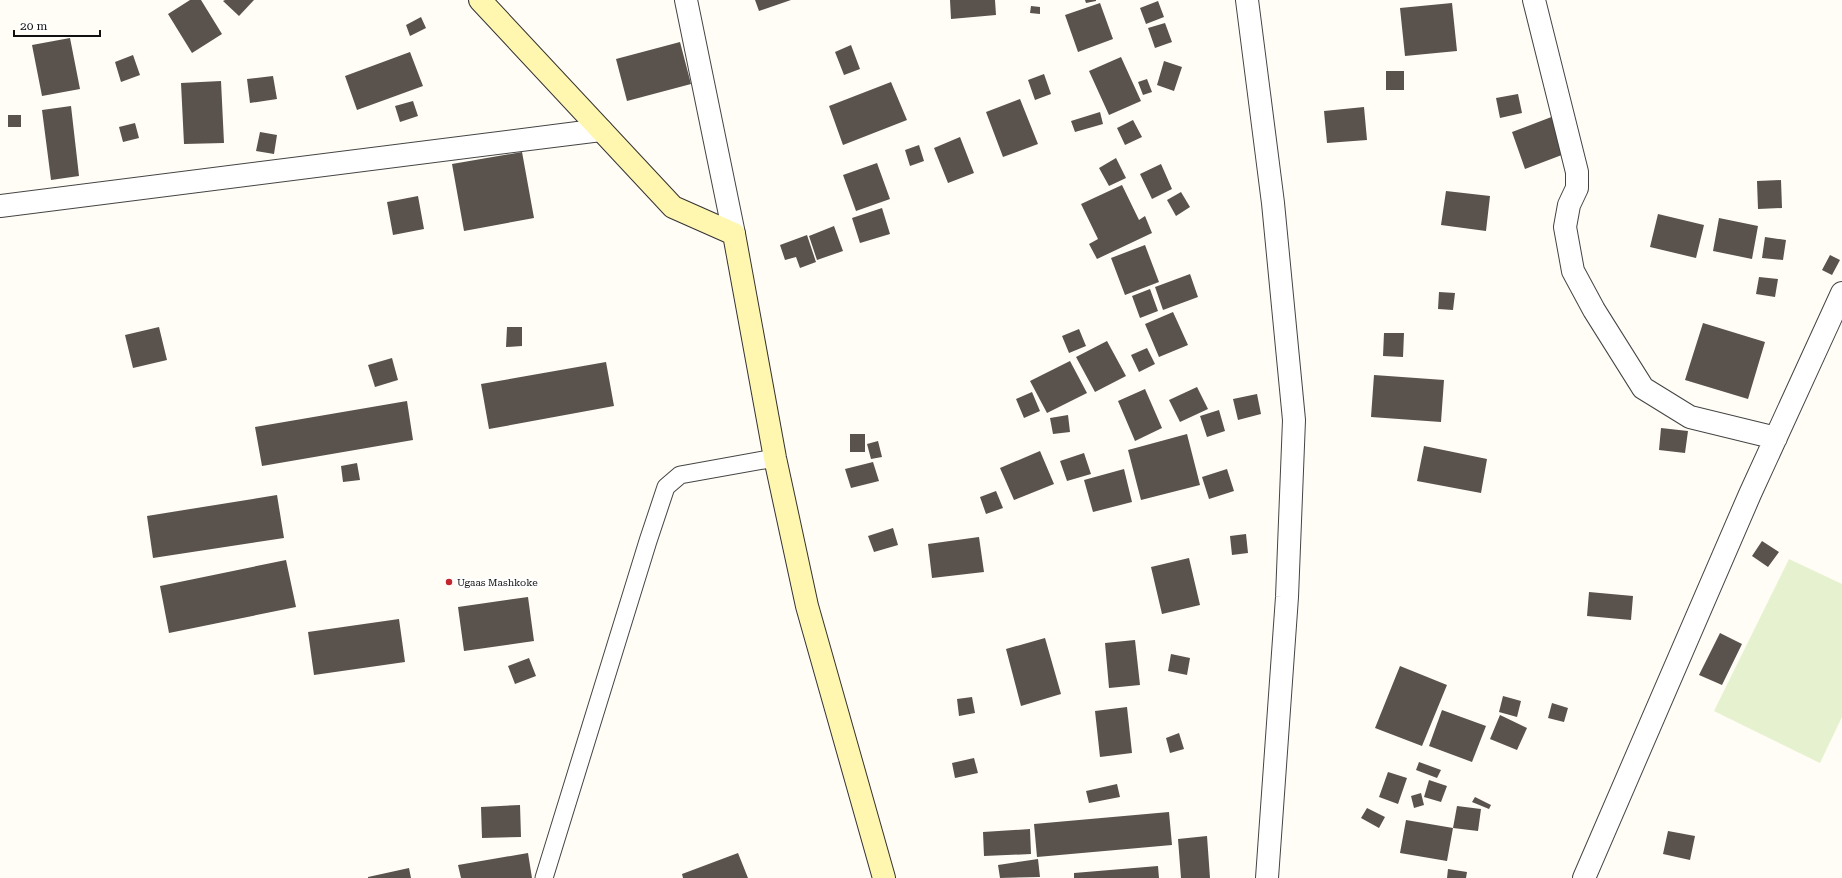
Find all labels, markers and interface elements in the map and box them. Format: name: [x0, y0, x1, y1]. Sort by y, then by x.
scale bar: [14, 12, 100, 38]
text: 20 m: [20, 19, 47, 33]
marker: Ugaas Mashkoke: [444, 577, 454, 587]
place label: Ugaas Mashkoke: [457, 577, 538, 588]

